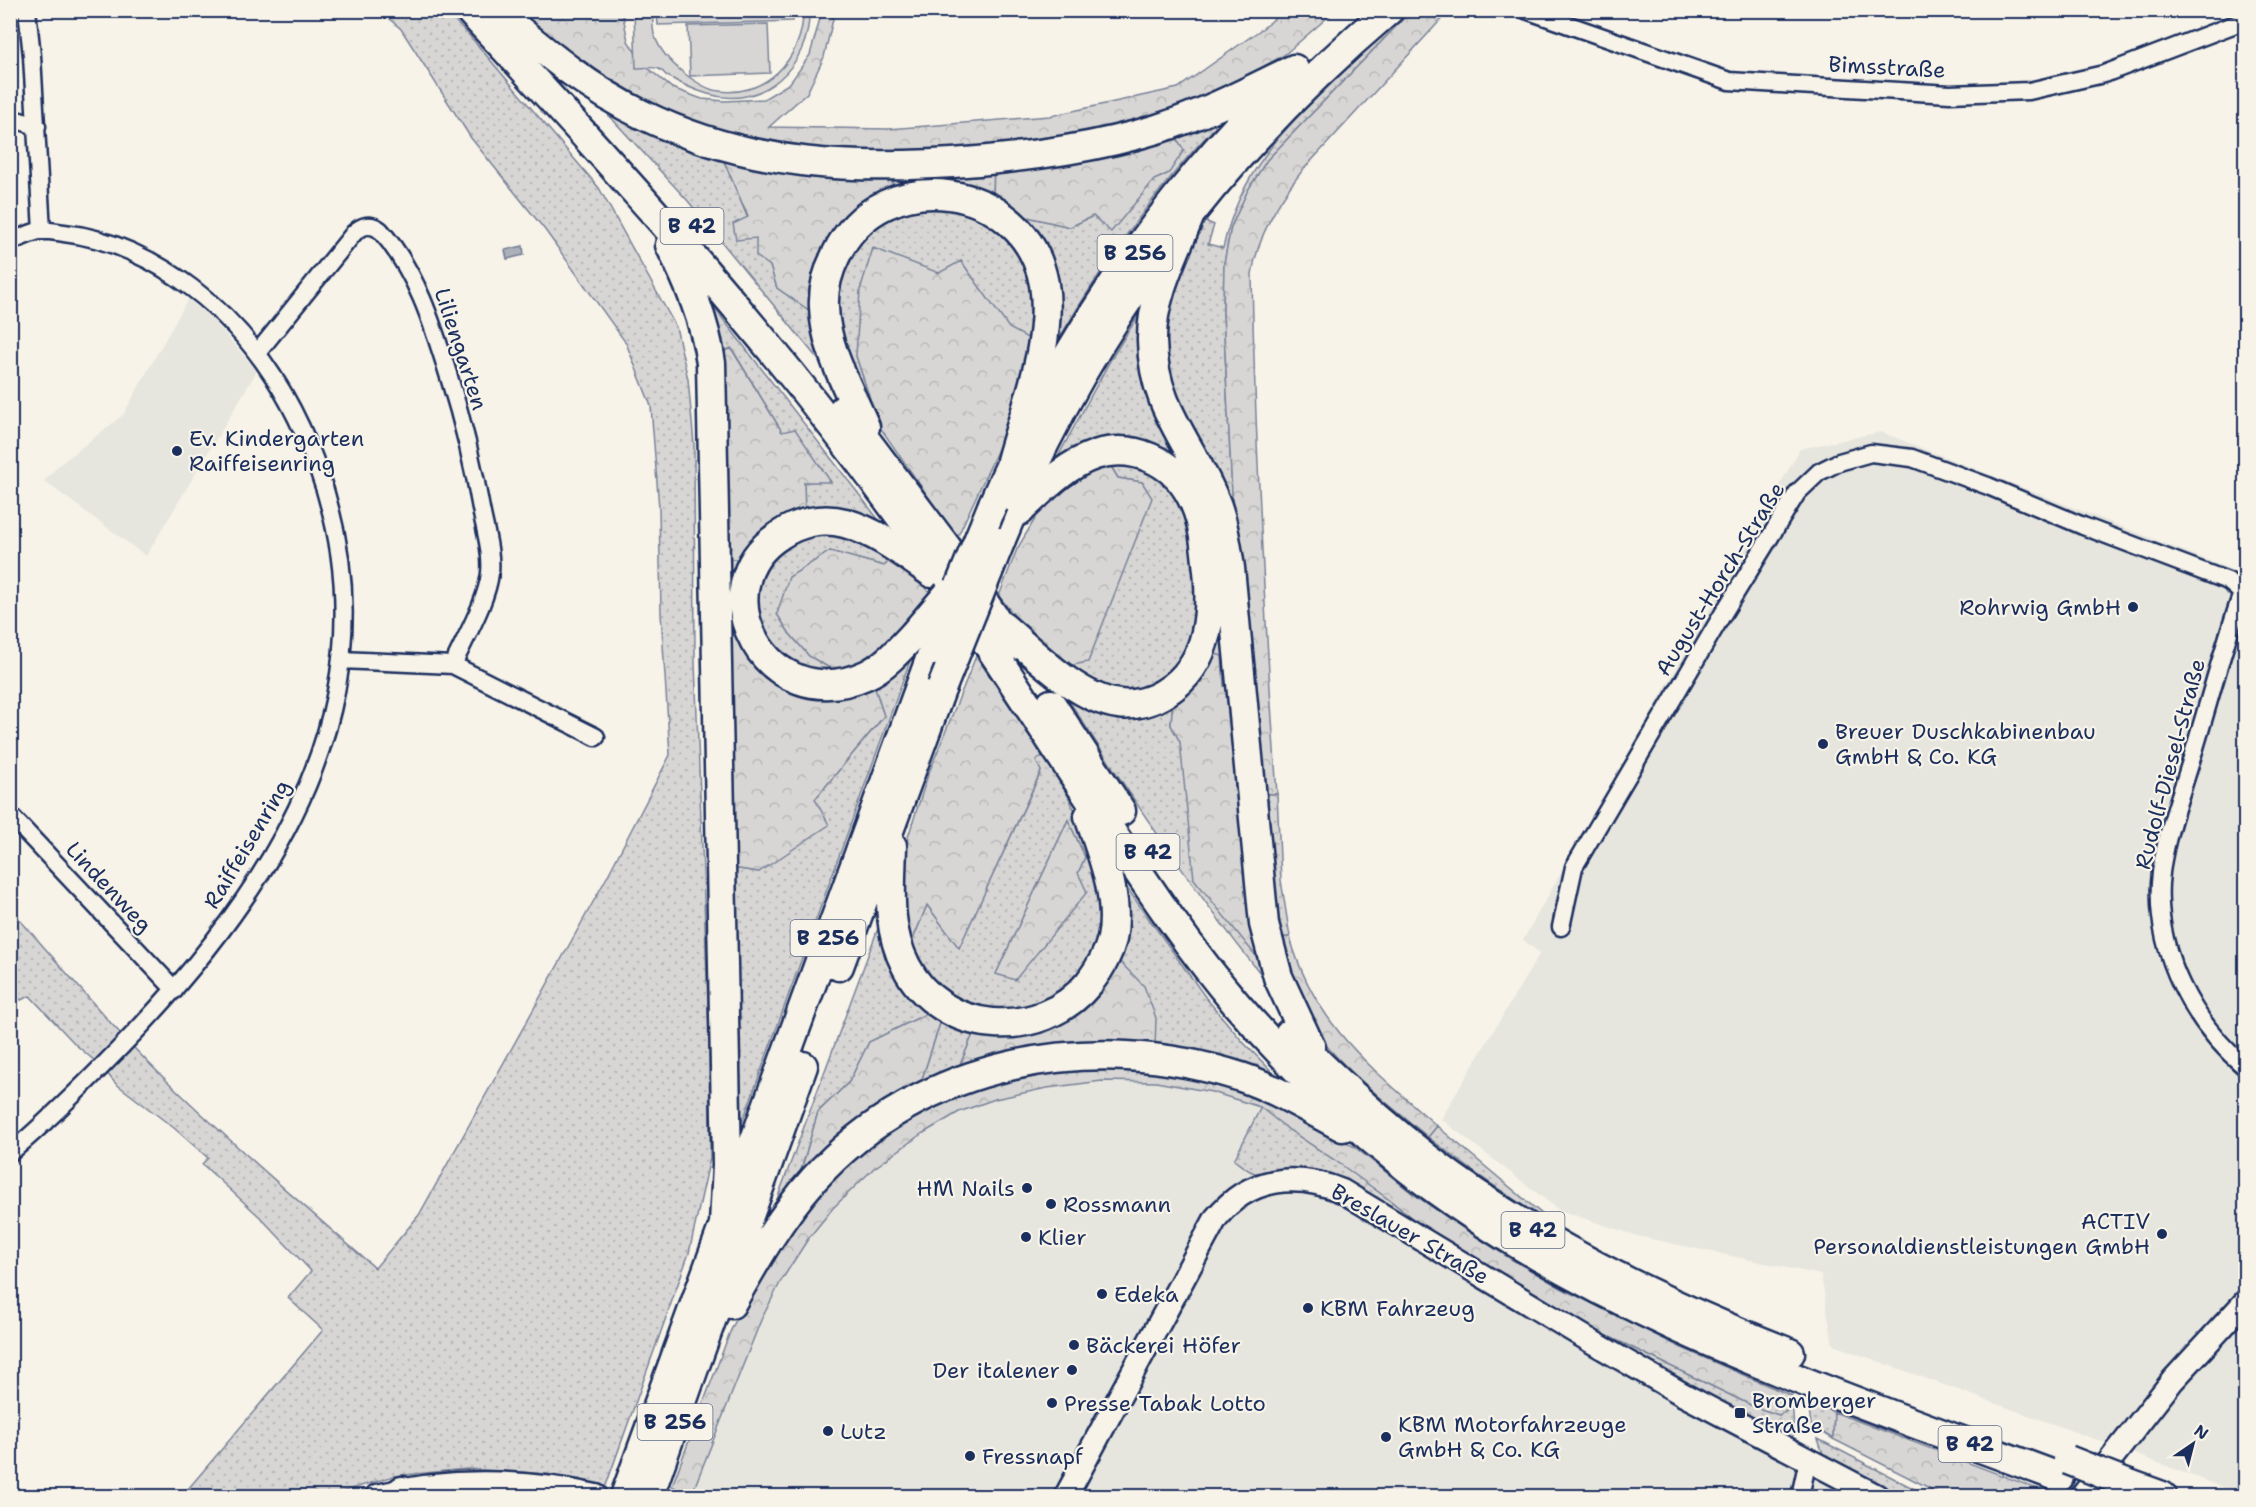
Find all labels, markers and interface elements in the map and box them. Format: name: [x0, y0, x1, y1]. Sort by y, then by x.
street label: Bimsstraße: [1828, 49, 1946, 85]
road number: B 42: [660, 208, 724, 244]
road number: B 256: [1098, 235, 1172, 271]
street label: Liliengarten: [428, 284, 494, 414]
place label: Ev. Kindergarten Raiffeisenring: [189, 424, 364, 478]
marker: Ev. Kindergarten Raiffeisenring: [170, 444, 184, 458]
street label: August-Horch-Straße: [1649, 477, 1791, 681]
place label: Rohrwig GmbH: [1959, 593, 2121, 622]
marker: Rohrwig GmbH: [2126, 600, 2140, 614]
street label: Rudolf-Diesel-Straße: [2128, 656, 2212, 872]
place label: Breuer Duschkabinenbau GmbH & Co. KG: [1835, 717, 2096, 771]
marker: Breuer Duschkabinenbau GmbH & Co. KG: [1816, 737, 1830, 751]
street label: Raiffeisenring: [197, 774, 297, 914]
road number: B 42: [1116, 834, 1180, 870]
street label: Lindenweg: [59, 835, 159, 939]
road number: B 256: [790, 920, 866, 956]
place label: HM Nails: [917, 1174, 1015, 1203]
street label: Breslauer Straße: [1326, 1177, 1494, 1291]
marker: HM Nails: [1020, 1181, 1034, 1195]
place label: Rossmann: [1063, 1190, 1171, 1219]
marker: Rossmann: [1044, 1197, 1058, 1211]
place label: ACTIV Personaldienstleistungen GmbH: [1813, 1207, 2150, 1261]
road number: B 42: [1502, 1212, 1564, 1248]
place label: Klier: [1038, 1223, 1087, 1252]
marker: ACTIV Personaldienstleistungen GmbH: [2155, 1227, 2169, 1241]
marker: Klier: [1019, 1230, 1033, 1244]
place label: Edeka: [1114, 1280, 1179, 1309]
marker: Edeka: [1095, 1287, 1109, 1301]
place label: KBM Fahrzeug: [1320, 1294, 1475, 1323]
marker: KBM Fahrzeug: [1301, 1301, 1315, 1315]
place label: Bäckerei Höfer: [1086, 1331, 1241, 1360]
marker: Bäckerei Höfer: [1067, 1338, 1081, 1352]
place label: Der italener: [933, 1356, 1060, 1385]
marker: Der italener: [1065, 1363, 1079, 1377]
place label: Bromberger Straße: [1752, 1386, 1877, 1440]
place label: Presse Tabak Lotto: [1064, 1389, 1266, 1418]
marker: Presse Tabak Lotto: [1045, 1396, 1059, 1410]
road number: B 256: [638, 1404, 712, 1440]
marker: Bromberger Straße: [1733, 1406, 1747, 1420]
place label: KBM Motorfahrzeuge GmbH & Co. KG: [1398, 1410, 1627, 1464]
north arrow: [2163, 1414, 2223, 1474]
place label: Lutz: [840, 1417, 887, 1446]
text: N: [2190, 1420, 2213, 1444]
marker: Lutz: [821, 1424, 835, 1438]
road number: B 42: [1938, 1426, 2002, 1462]
marker: KBM Motorfahrzeuge GmbH & Co. KG: [1379, 1430, 1393, 1444]
place label: Fressnapf: [982, 1442, 1084, 1471]
marker: Fressnapf: [963, 1449, 977, 1463]

